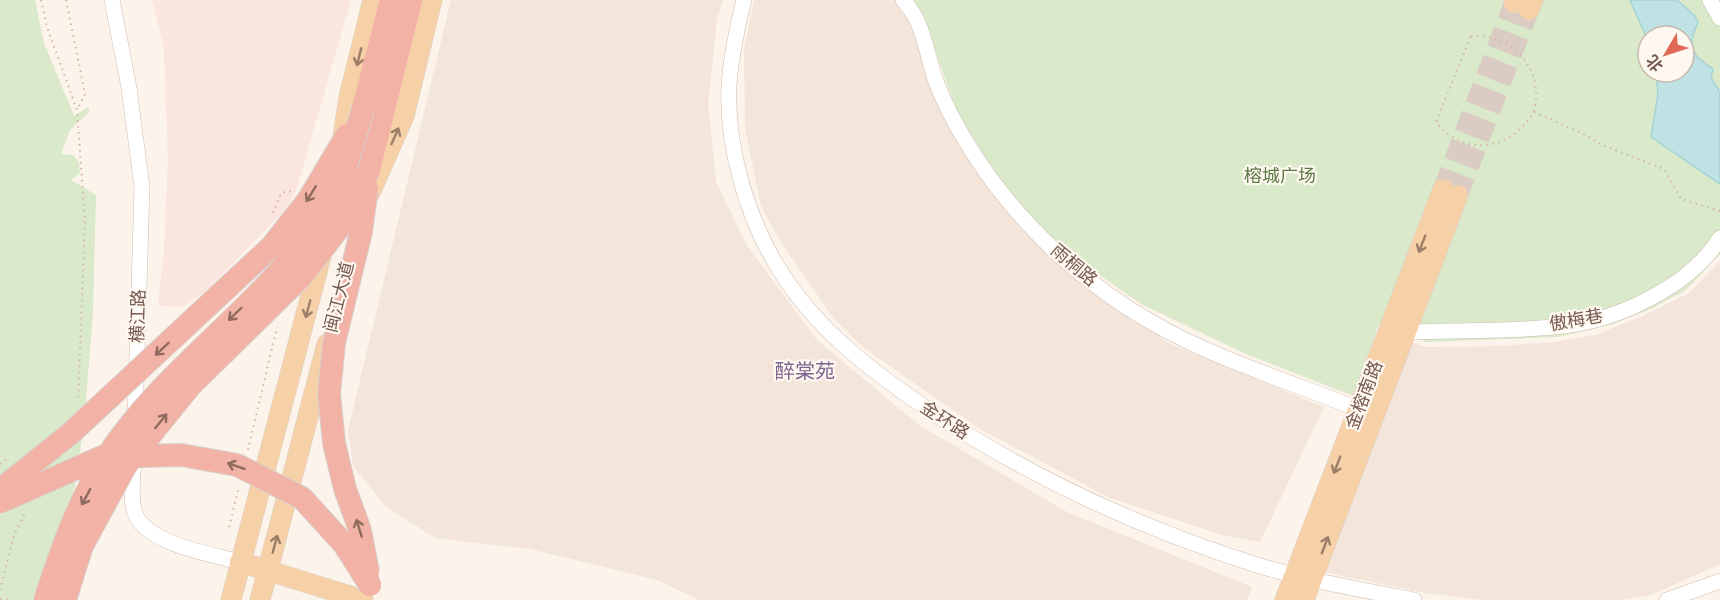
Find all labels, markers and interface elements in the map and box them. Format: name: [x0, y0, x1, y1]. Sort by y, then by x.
north arrow: [1636, 24, 1696, 84]
one-way arrow: [352, 47, 364, 66]
text: 北: [1642, 51, 1667, 75]
one-way arrow: [390, 127, 401, 146]
park label: 榕城广场: [1244, 165, 1316, 187]
one-way arrow: [305, 185, 317, 202]
one-way arrow: [1416, 234, 1427, 253]
street label: 雨桐路: [1046, 239, 1102, 291]
street label: 闽江大道: [320, 259, 358, 335]
street label: 横江路: [126, 289, 150, 343]
one-way arrow: [301, 299, 313, 318]
street label: 傲梅巷: [1548, 304, 1604, 336]
one-way arrow: [228, 307, 243, 321]
one-way arrow: [155, 342, 170, 356]
street label: 金榕南路: [1341, 357, 1387, 433]
district label: 醉棠苑: [775, 359, 835, 383]
street label: 金环路: [916, 396, 974, 444]
one-way arrow: [155, 413, 168, 429]
one-way arrow: [1331, 455, 1342, 474]
one-way arrow: [227, 460, 246, 471]
one-way arrow: [80, 487, 91, 505]
one-way arrow: [353, 519, 364, 538]
one-way arrow: [270, 534, 281, 553]
one-way arrow: [1320, 537, 1331, 555]

